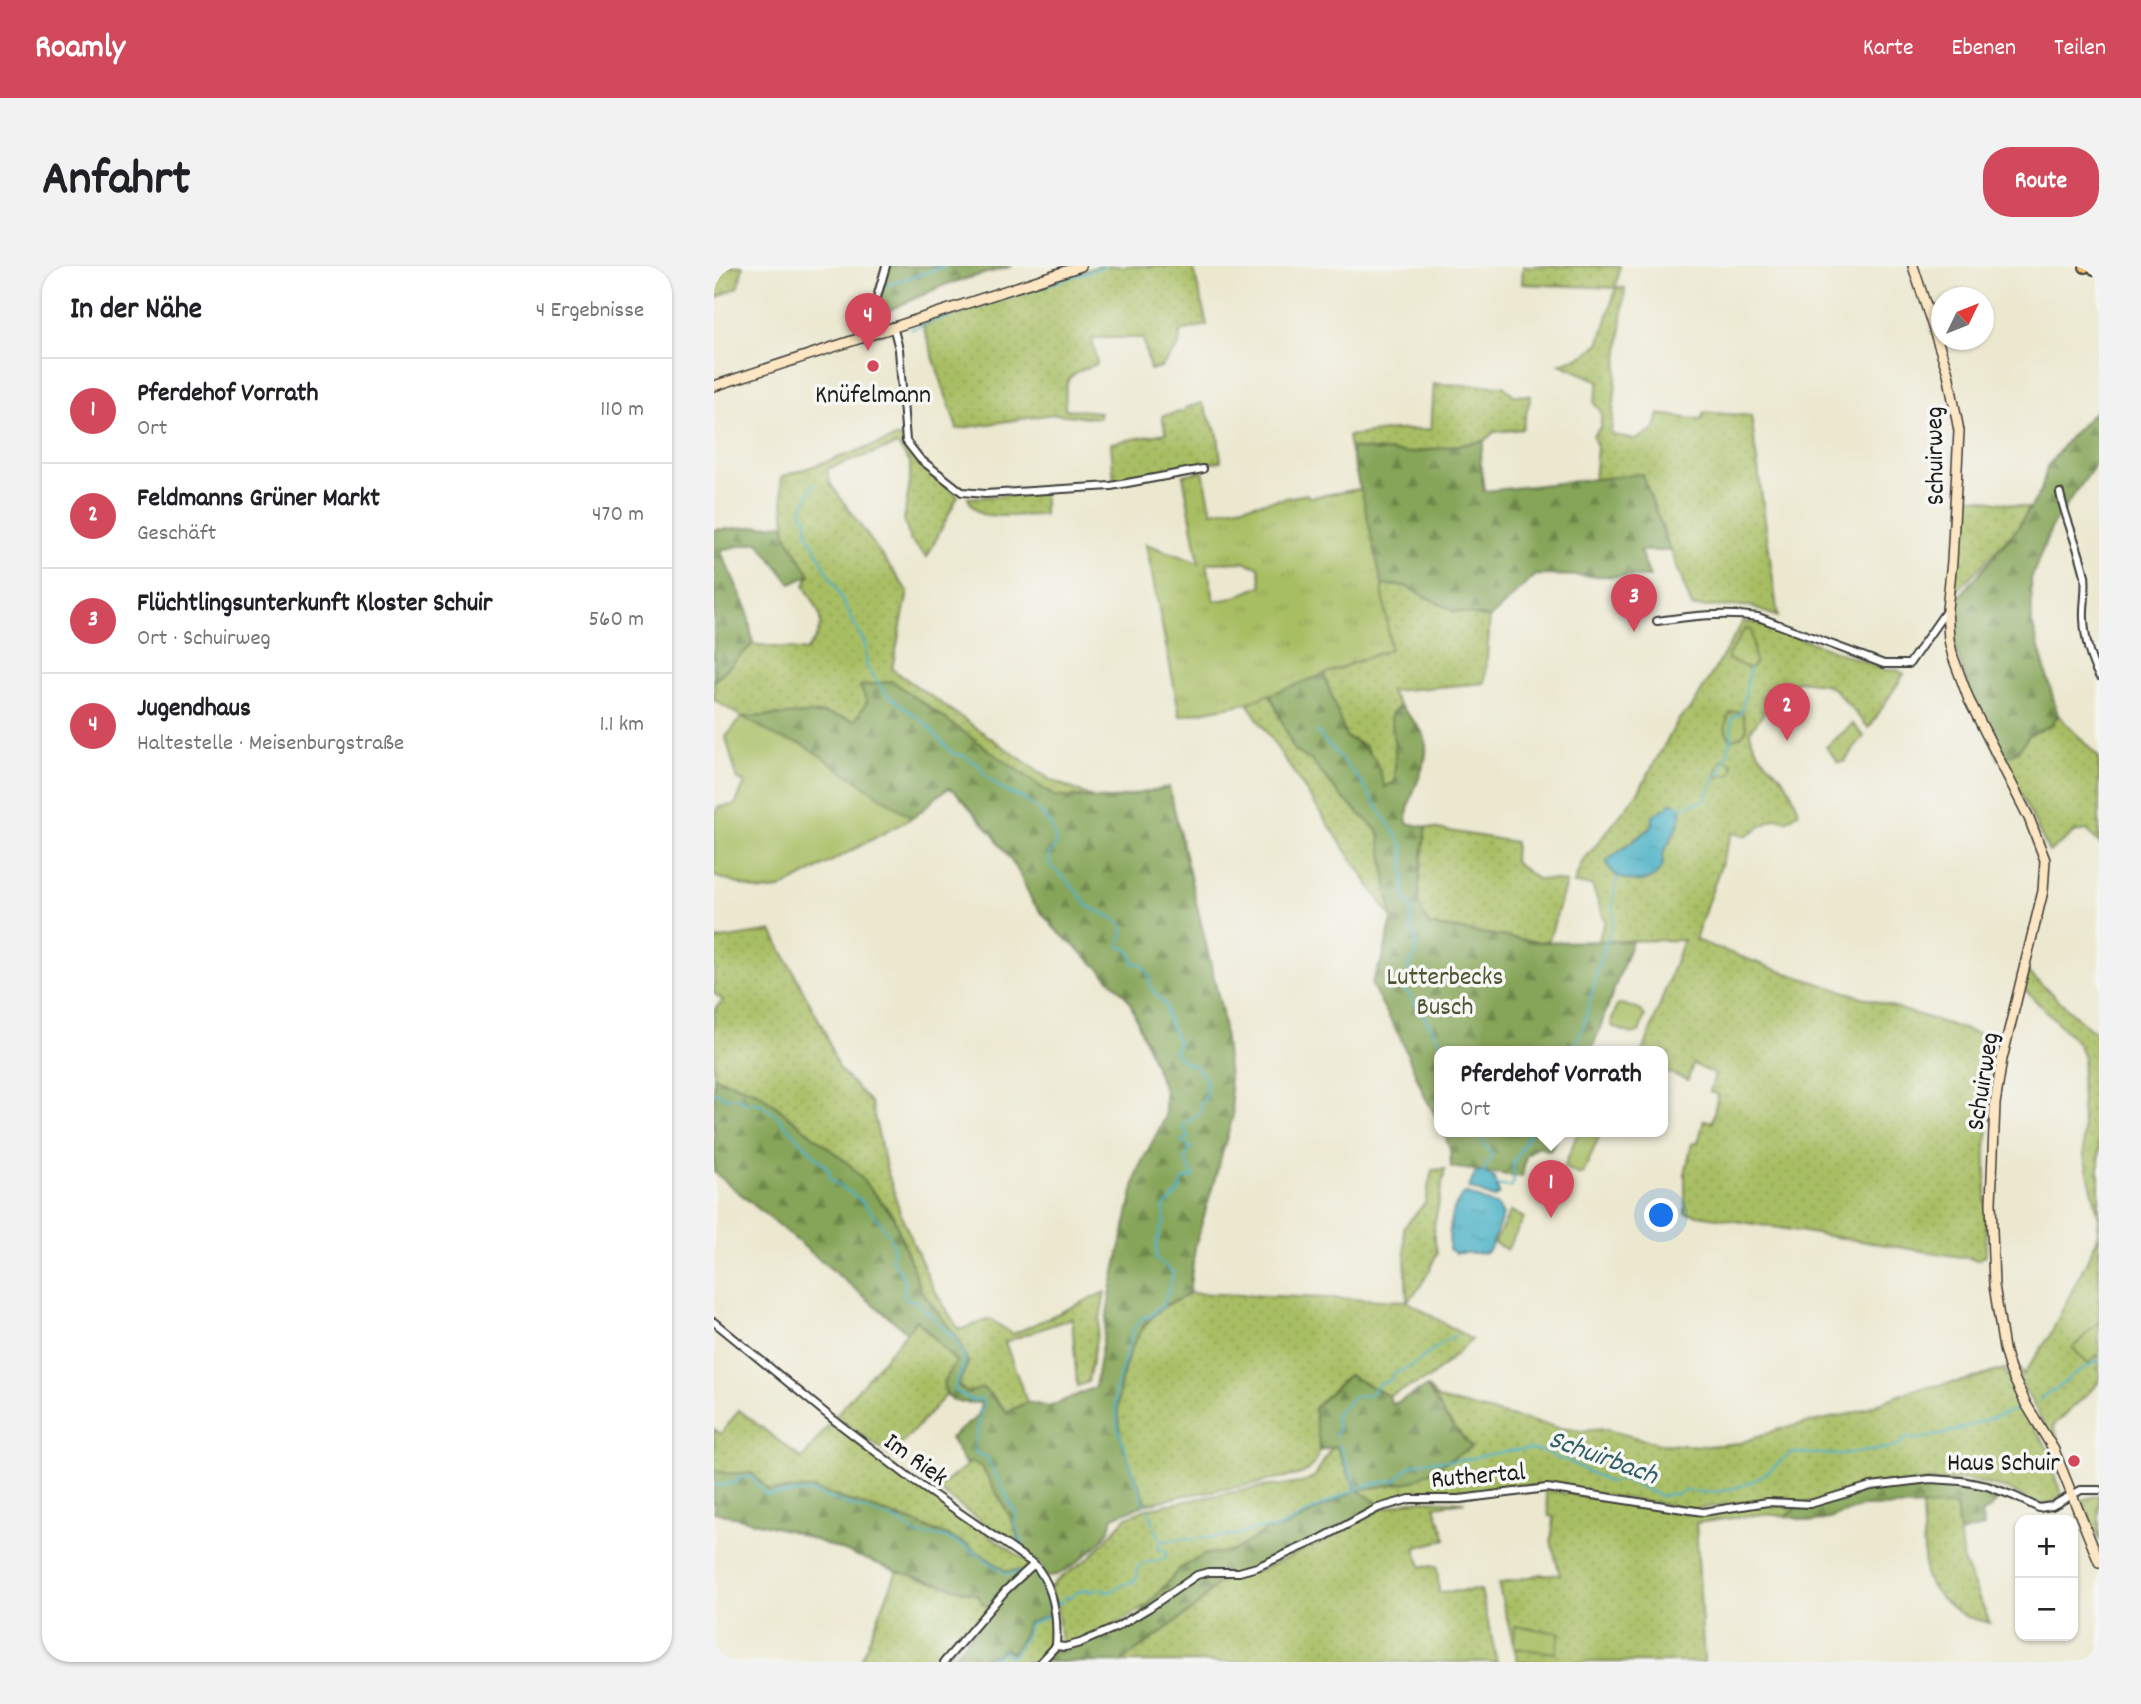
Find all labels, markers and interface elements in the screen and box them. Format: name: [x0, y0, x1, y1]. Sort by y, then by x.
text: Roamly: [35, 26, 125, 73]
text: Karte: [1863, 32, 1913, 66]
text: Ebenen: [1951, 32, 2016, 66]
text: Teilen: [2054, 32, 2106, 66]
text: Anfahrt: [42, 147, 190, 217]
button: Route: [1983, 147, 2099, 217]
north arrow: [1931, 287, 1994, 350]
text: In der Nähe: [70, 290, 202, 333]
pin: 4: [845, 293, 891, 351]
text: 4 Ergebnisse: [536, 295, 644, 328]
marker: Knüfelmann: [865, 358, 881, 374]
text: Pferdehof Vorrath: [137, 376, 318, 413]
place label: Knüfelmann: [815, 378, 931, 415]
text: 1: [90, 394, 96, 427]
text: 110 m: [600, 394, 644, 427]
street label: Schuirweg: [1917, 406, 1956, 506]
text: Ort: [137, 413, 167, 446]
text: Feldmanns Grüner Markt: [137, 481, 380, 518]
text: 2: [88, 499, 98, 532]
text: 470 m: [592, 499, 644, 532]
text: Geschäft: [137, 518, 216, 551]
pin: 3: [1611, 574, 1657, 632]
text: Flüchtlingsunterkunft Kloster Schuir: [137, 586, 493, 623]
text: 3: [88, 604, 98, 637]
text: 560 m: [588, 604, 644, 637]
text: Ort · Schuirweg: [137, 623, 271, 656]
pin: 2: [1764, 683, 1810, 741]
text: Jugendhaus: [137, 691, 251, 728]
text: 4: [88, 709, 98, 742]
text: 1.1 km: [600, 709, 644, 742]
text: Haltestelle · Meisenburgstraße: [137, 728, 404, 761]
park label: Lutterbecks Busch: [1387, 960, 1503, 1027]
street label: Schuirweg: [1958, 1030, 2010, 1133]
popup: [1434, 1046, 1668, 1137]
text: Pferdehof Vorrath: [1460, 1057, 1642, 1094]
text: Ort: [1460, 1094, 1491, 1127]
pin: 1: [1528, 1160, 1574, 1218]
your location: [1644, 1198, 1678, 1232]
water label: Schuirbach: [1542, 1422, 1663, 1498]
street label: Im Riek: [875, 1425, 955, 1497]
place label: Haus Schuir: [1947, 1446, 2060, 1483]
marker: Haus Schuir: [2066, 1453, 2082, 1469]
street label: Ruthertal: [1430, 1455, 1527, 1500]
map controls: [2015, 1515, 2078, 1641]
button: +: [2015, 1515, 2078, 1578]
button: −: [2015, 1578, 2078, 1641]

